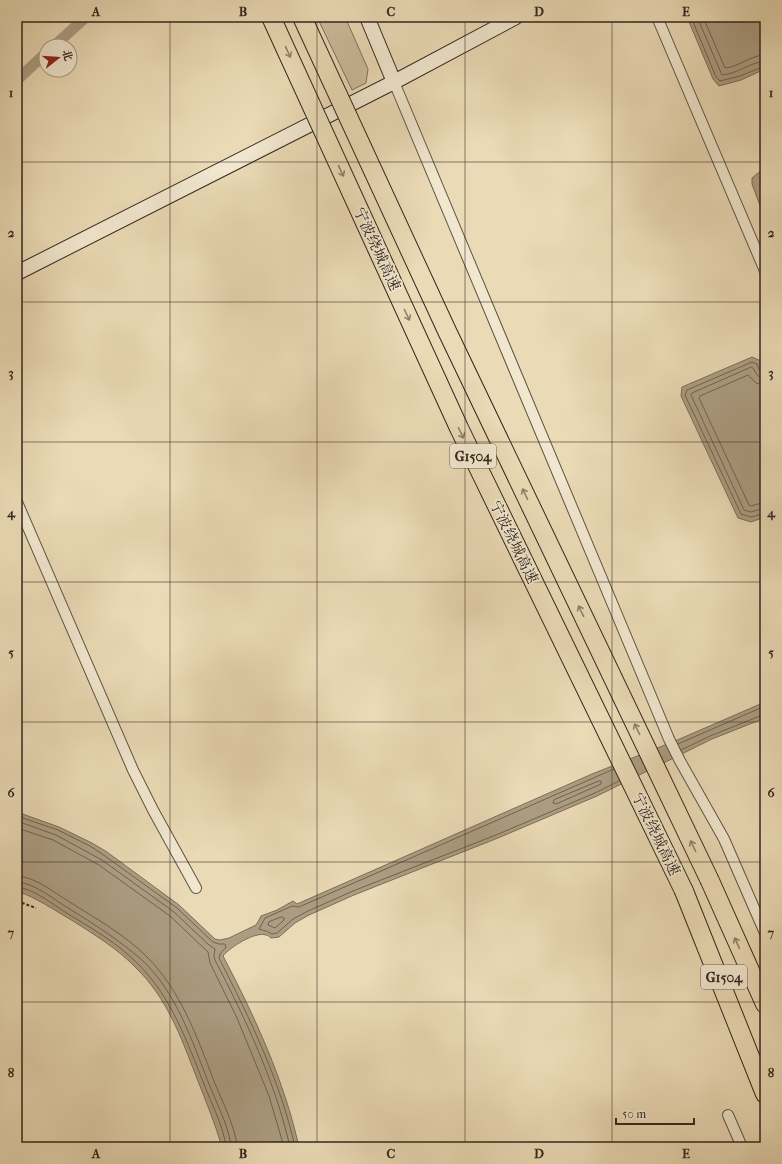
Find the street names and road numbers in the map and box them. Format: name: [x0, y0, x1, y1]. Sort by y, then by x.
street label: 宁波绕城高速: [350, 204, 404, 294]
road number: G1504: [450, 444, 496, 468]
street label: 宁波绕城高速: [486, 498, 542, 586]
street label: 宁波绕城高速: [628, 790, 684, 878]
road number: G1504: [701, 965, 747, 989]

